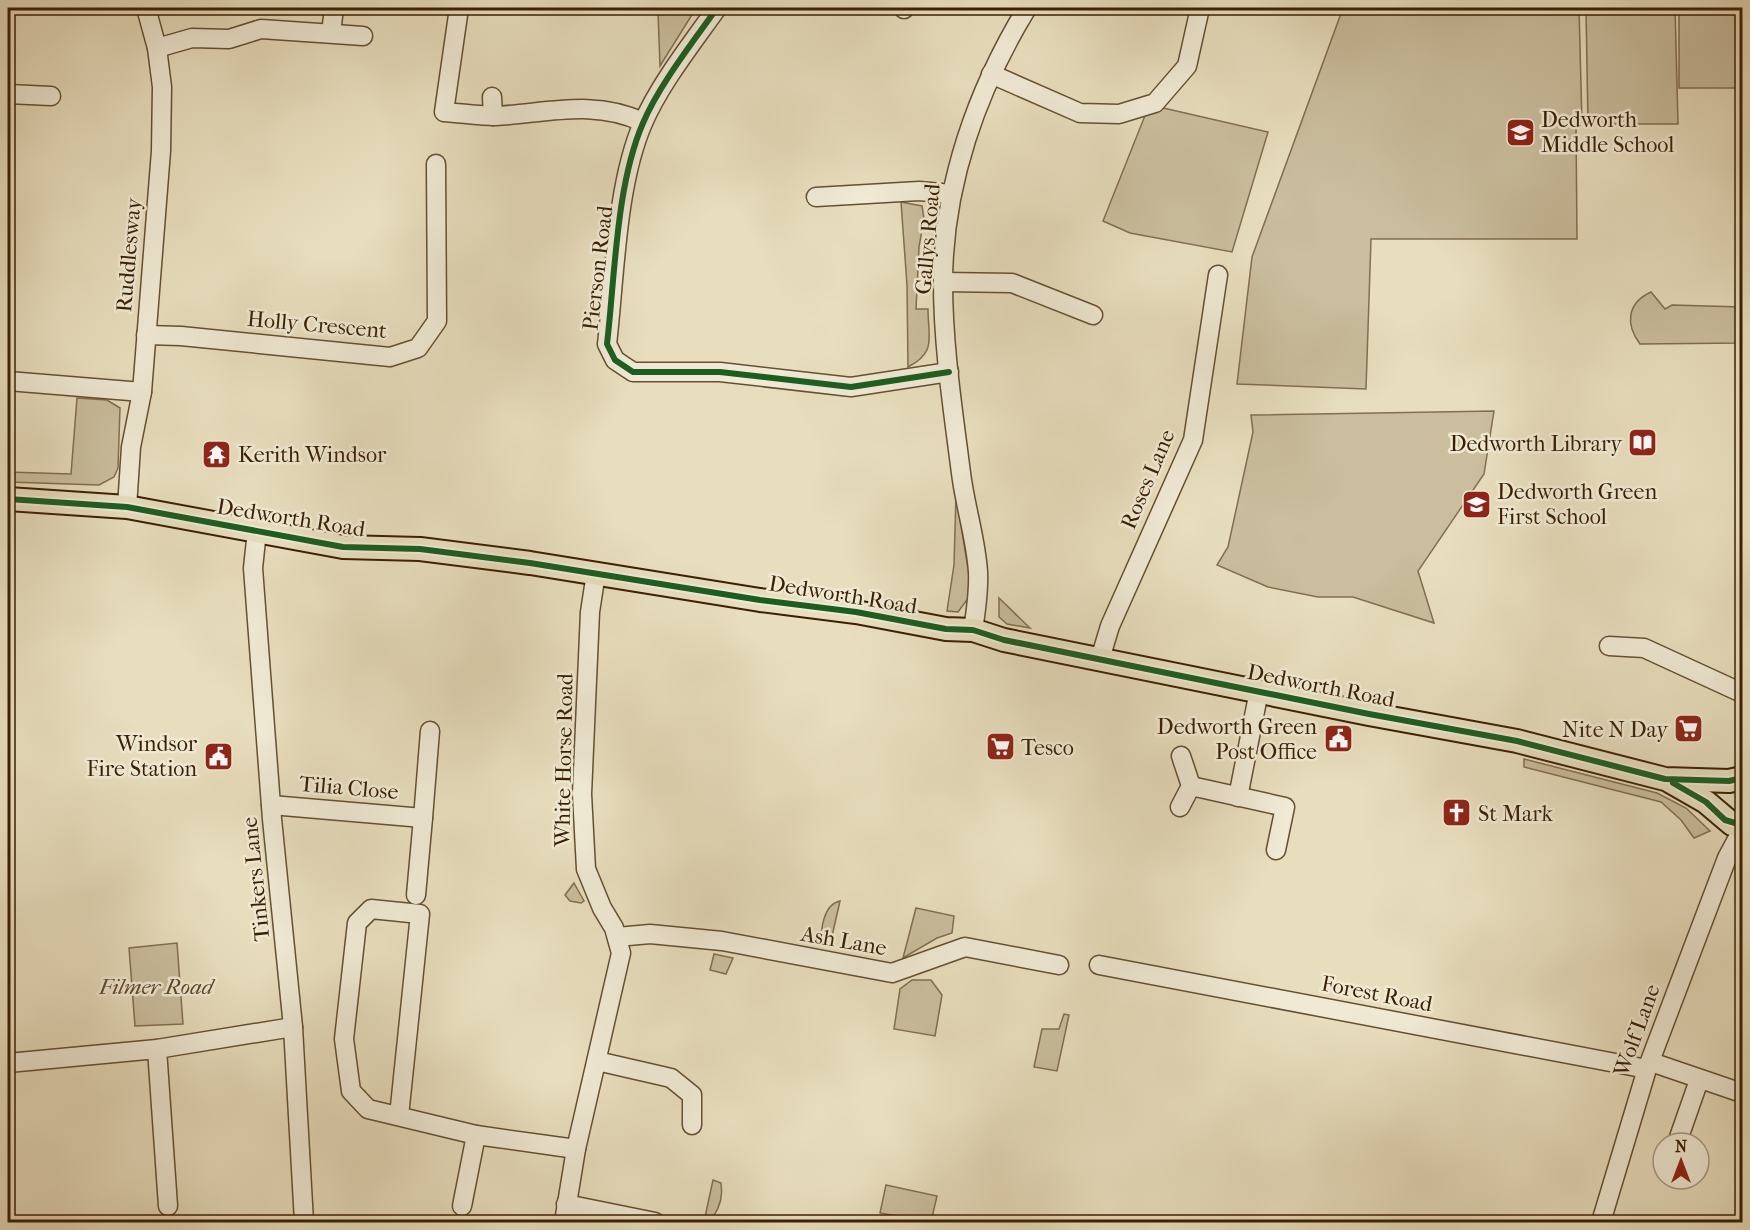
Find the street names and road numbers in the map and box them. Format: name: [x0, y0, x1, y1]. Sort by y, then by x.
street label: Gallys Road: [910, 182, 946, 295]
street label: Ruddlesway: [111, 196, 147, 313]
street label: Pierson Road: [577, 203, 619, 332]
street label: Holly Crescent: [246, 306, 388, 344]
street label: Roses Lane: [1115, 426, 1181, 533]
street label: Dedworth Road: [215, 493, 368, 543]
street label: Dedworth Road: [767, 570, 920, 620]
street label: Dedworth Road: [1245, 659, 1398, 713]
street label: White Horse Road: [549, 672, 579, 848]
street label: Tilia Close: [298, 771, 400, 805]
street label: Tinkers Lane: [237, 815, 275, 942]
street label: Ash Lane: [798, 921, 889, 961]
street label: Forest Road: [1319, 970, 1435, 1018]
street label: Wolf Lane: [1608, 981, 1666, 1081]

